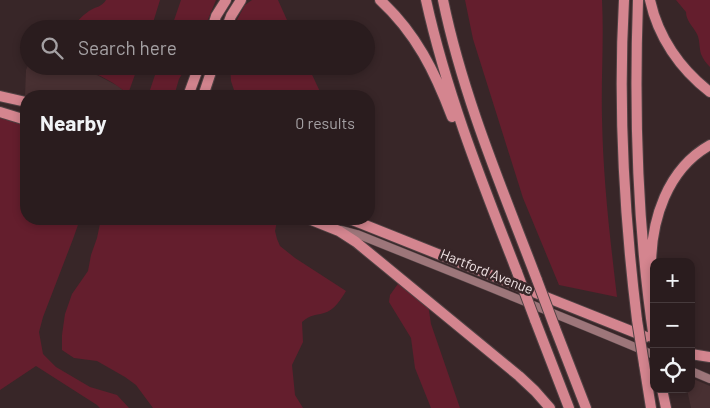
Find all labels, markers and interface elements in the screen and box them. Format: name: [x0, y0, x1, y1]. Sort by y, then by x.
search box: [20, 20, 375, 75]
icon: search: [38, 34, 66, 62]
text: Search here: [78, 36, 177, 59]
text: Nearby: [40, 110, 106, 135]
text: 0 results: [295, 113, 355, 132]
street label: Hartford Avenue: [438, 245, 536, 297]
map controls: [650, 258, 695, 393]
button: +: [650, 258, 695, 303]
button: −: [650, 303, 695, 348]
button: locate: [650, 348, 695, 393]

